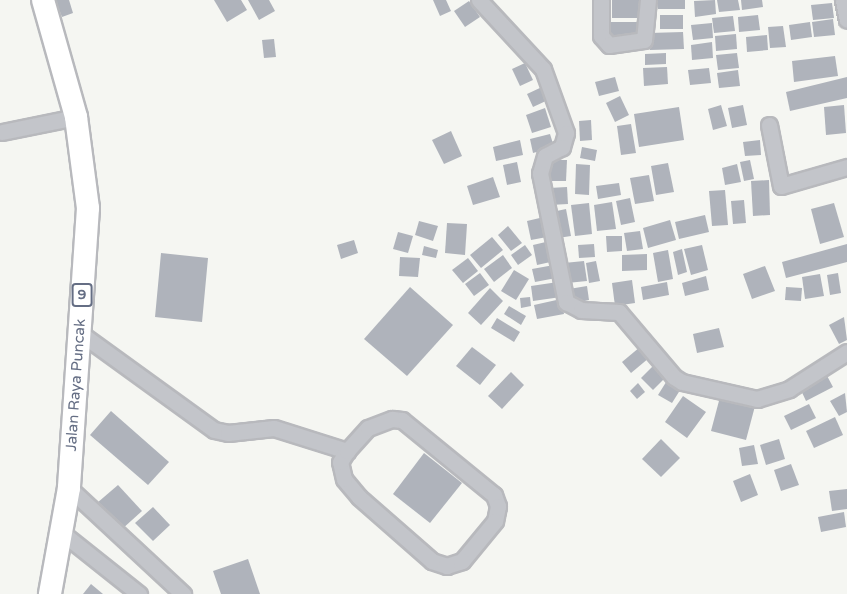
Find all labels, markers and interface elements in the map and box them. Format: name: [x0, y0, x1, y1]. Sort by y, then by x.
road number: 9: [72, 284, 92, 306]
street label: Jalan Raya Puncak: [62, 318, 90, 452]

